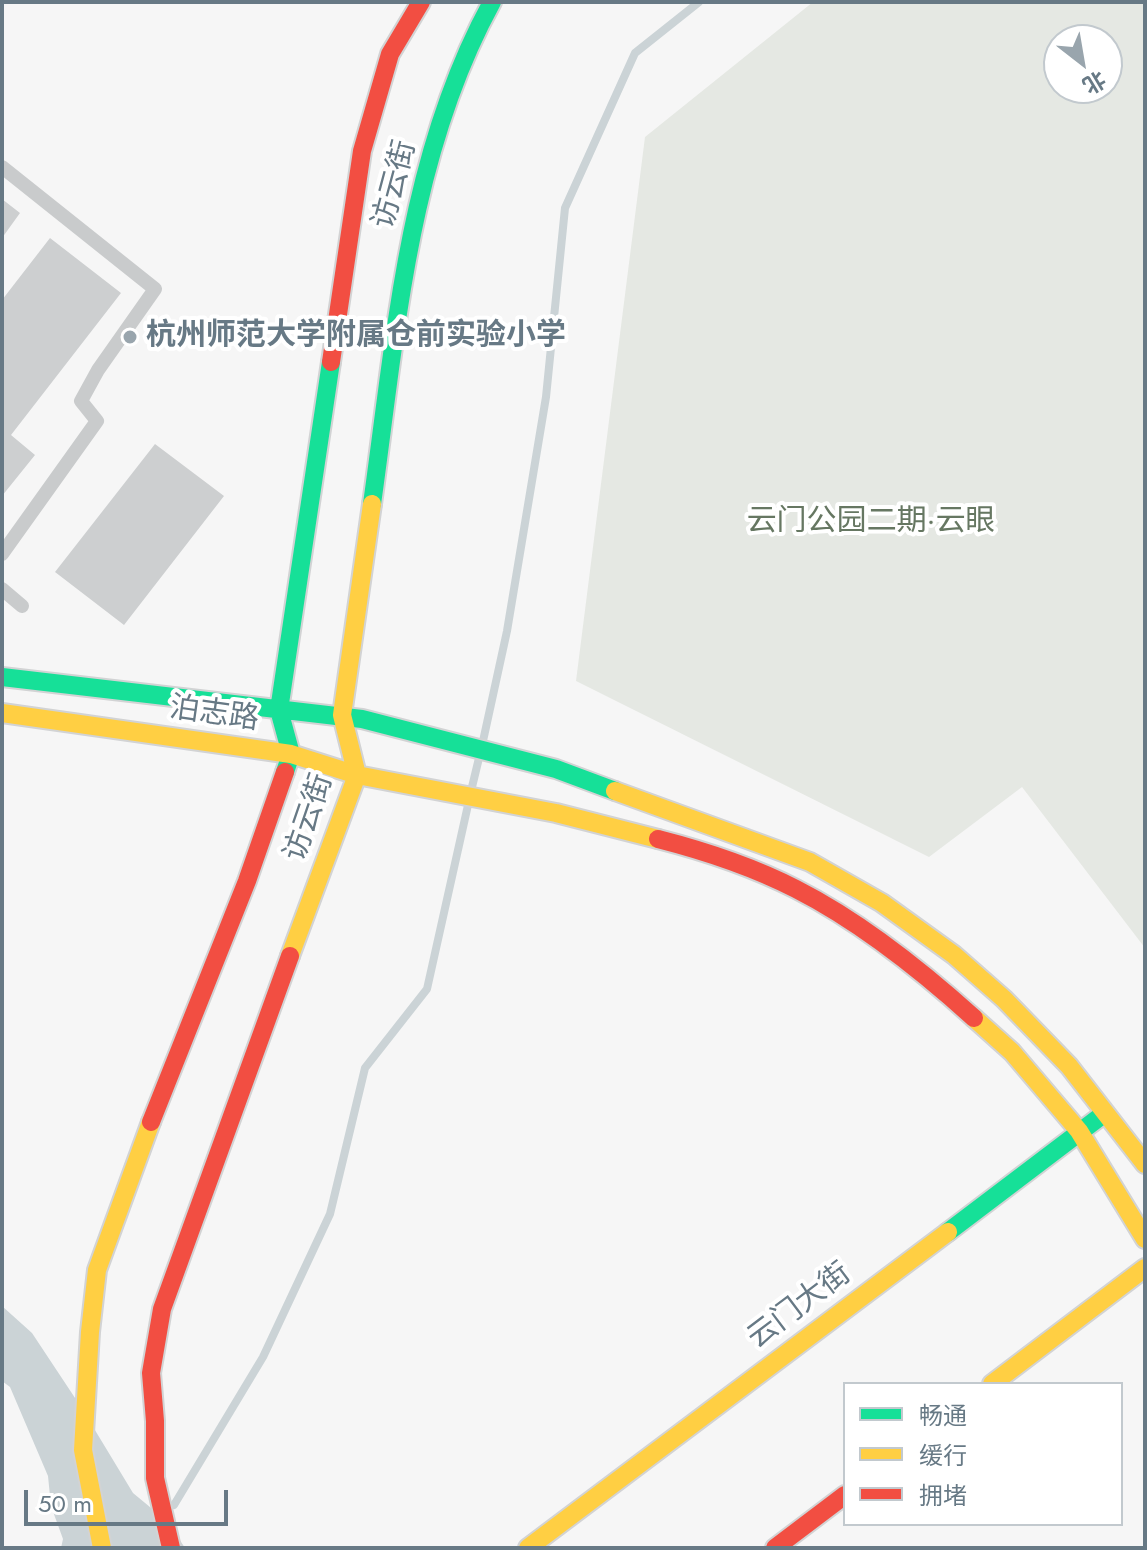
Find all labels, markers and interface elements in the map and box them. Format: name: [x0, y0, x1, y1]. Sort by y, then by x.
north arrow: [1043, 24, 1123, 104]
text: 北: [1077, 63, 1112, 102]
street label: 访云街: [367, 137, 425, 233]
place label: 杭州师范大学附属仓前实验小学: [146, 319, 566, 355]
marker: 杭州师范大学附属仓前实验小学: [121, 328, 139, 346]
park label: 云门公园二期·云眼: [747, 505, 995, 541]
street label: 泊志路: [167, 691, 261, 739]
street label: 访云街: [278, 770, 342, 866]
street label: 云门大街: [741, 1257, 859, 1357]
legend: [843, 1382, 1123, 1526]
text: 畅通: [919, 1398, 967, 1433]
text: 缓行: [919, 1438, 967, 1473]
scale bar: [28, 1474, 232, 1524]
text: 拥堵: [919, 1478, 967, 1513]
text: 50 m: [38, 1486, 92, 1521]

